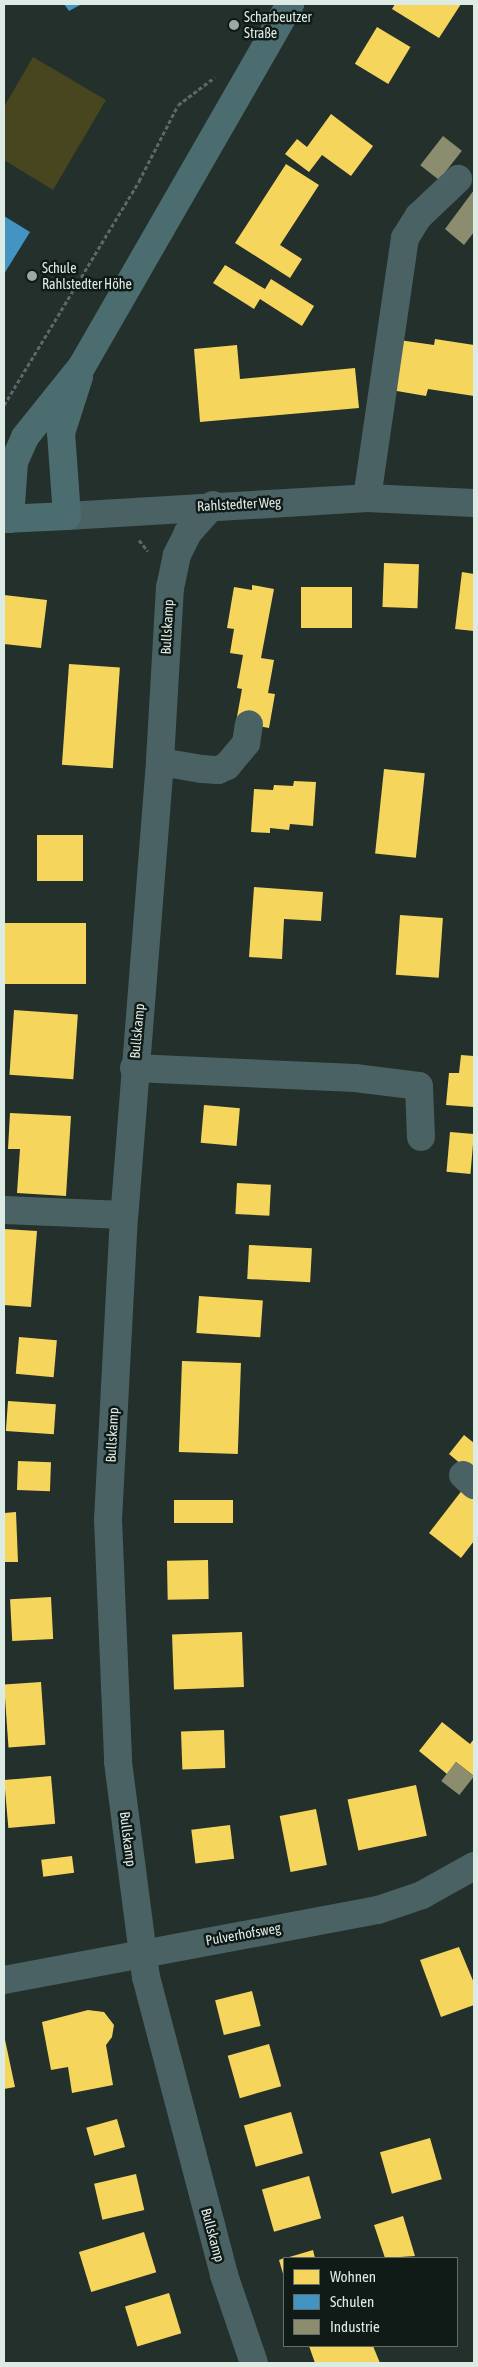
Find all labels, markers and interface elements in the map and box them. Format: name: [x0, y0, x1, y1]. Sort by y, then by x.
place label: Scharbeutzer Straße: [244, 9, 312, 41]
marker: Scharbeutzer Straße: [228, 19, 240, 31]
place label: Schule Rahlstedter Höhe: [42, 260, 132, 292]
marker: Schule Rahlstedter Höhe: [26, 270, 38, 282]
street label: Rahlstedter Weg: [197, 493, 281, 515]
street label: Bullskamp: [157, 599, 177, 655]
street label: Bullskamp: [126, 1003, 148, 1059]
street label: Bullskamp: [102, 1407, 122, 1463]
street label: Bullskamp: [116, 1811, 140, 1867]
street label: Pulverhofsweg: [204, 1919, 282, 1949]
street label: Bullskamp: [198, 2206, 228, 2264]
legend: [283, 2257, 458, 2347]
text: Wohnen: [330, 2268, 376, 2285]
text: Schulen: [330, 2293, 374, 2310]
text: Industrie: [330, 2318, 380, 2335]

